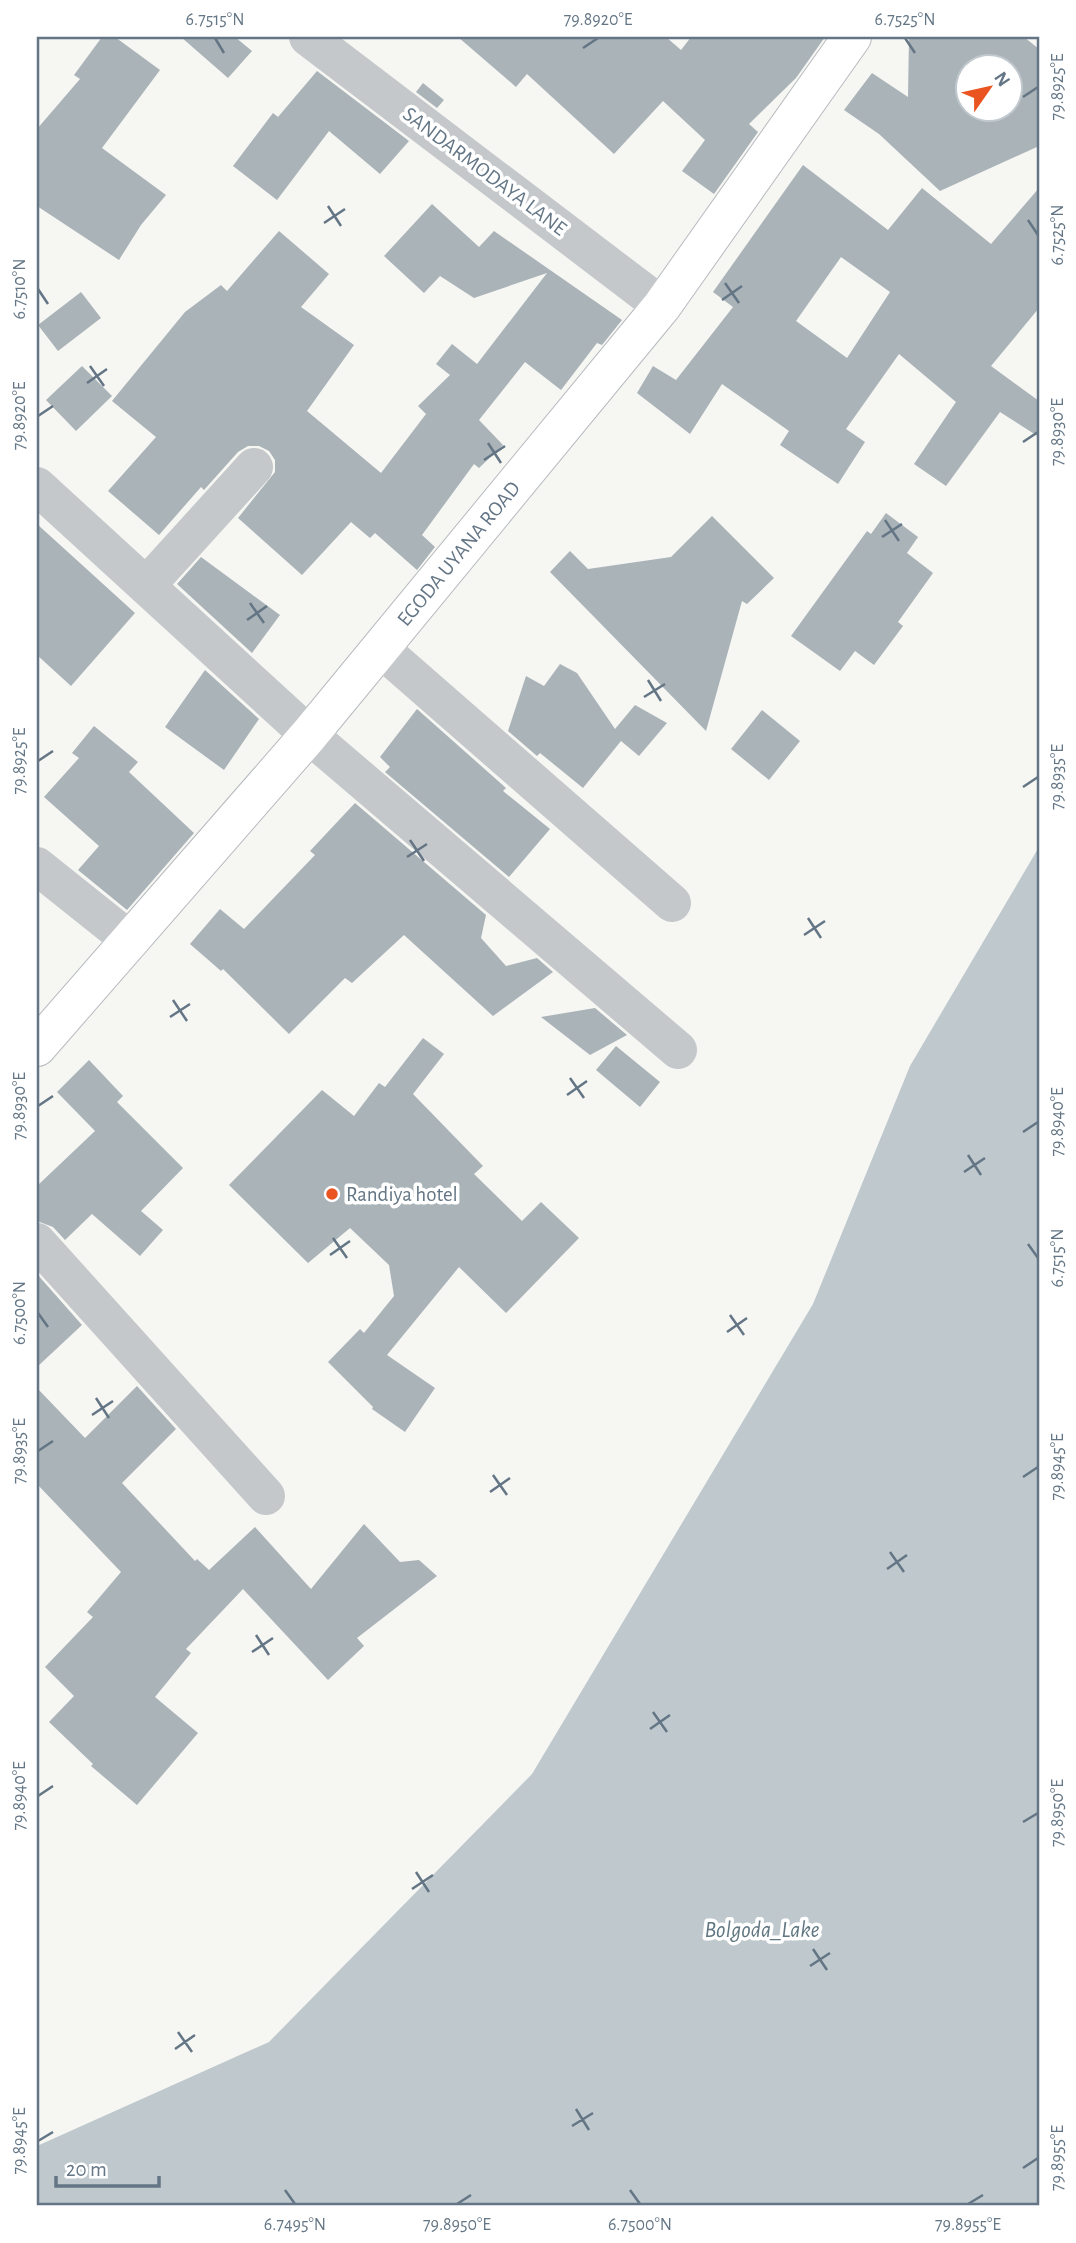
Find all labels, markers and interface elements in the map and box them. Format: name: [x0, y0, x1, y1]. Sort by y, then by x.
text: 6.7515°N: [186, 11, 244, 29]
text: 79.8920°E: [564, 11, 633, 29]
text: 6.7525°N: [875, 11, 935, 29]
north arrow: [954, 52, 1024, 122]
text: 79.8925°E: [1049, 53, 1067, 120]
text: N: [990, 69, 1013, 90]
street label: SANDARMODAYA LANE: [399, 103, 570, 240]
text: 6.7525°N: [1049, 205, 1067, 265]
text: 6.7510°N: [11, 259, 29, 319]
text: 79.8920°E: [11, 381, 29, 450]
text: 79.8930°E: [1049, 398, 1067, 466]
street label: EGODA UYANA ROAD: [393, 478, 524, 630]
text: 79.8925°E: [11, 727, 29, 794]
text: 79.8935°E: [1049, 744, 1067, 810]
text: 79.8930°E: [11, 1072, 29, 1140]
text: 79.8940°E: [1049, 1087, 1067, 1157]
place label: Randiya hotel: [346, 1184, 458, 1205]
marker: Randiya hotel: [324, 1186, 340, 1202]
text: 6.7515°N: [1049, 1229, 1067, 1287]
text: 6.7500°N: [11, 1281, 29, 1345]
text: 79.8935°E: [11, 1418, 29, 1484]
text: 79.8945°E: [1049, 1433, 1067, 1501]
text: 79.8940°E: [11, 1761, 29, 1831]
text: 79.8950°E: [1049, 1779, 1067, 1847]
water label: Bolgoda_Lake: [704, 1919, 820, 1942]
text: 79.8945°E: [11, 2107, 29, 2175]
text: 79.8955°E: [1049, 2125, 1067, 2191]
scale bar: [56, 2145, 159, 2189]
text: 20 m: [66, 2159, 107, 2180]
text: 6.7495°N: [264, 2216, 326, 2234]
text: 79.8950°E: [423, 2216, 491, 2234]
text: 6.7500°N: [608, 2216, 672, 2234]
text: 79.8955°E: [935, 2216, 1001, 2234]

